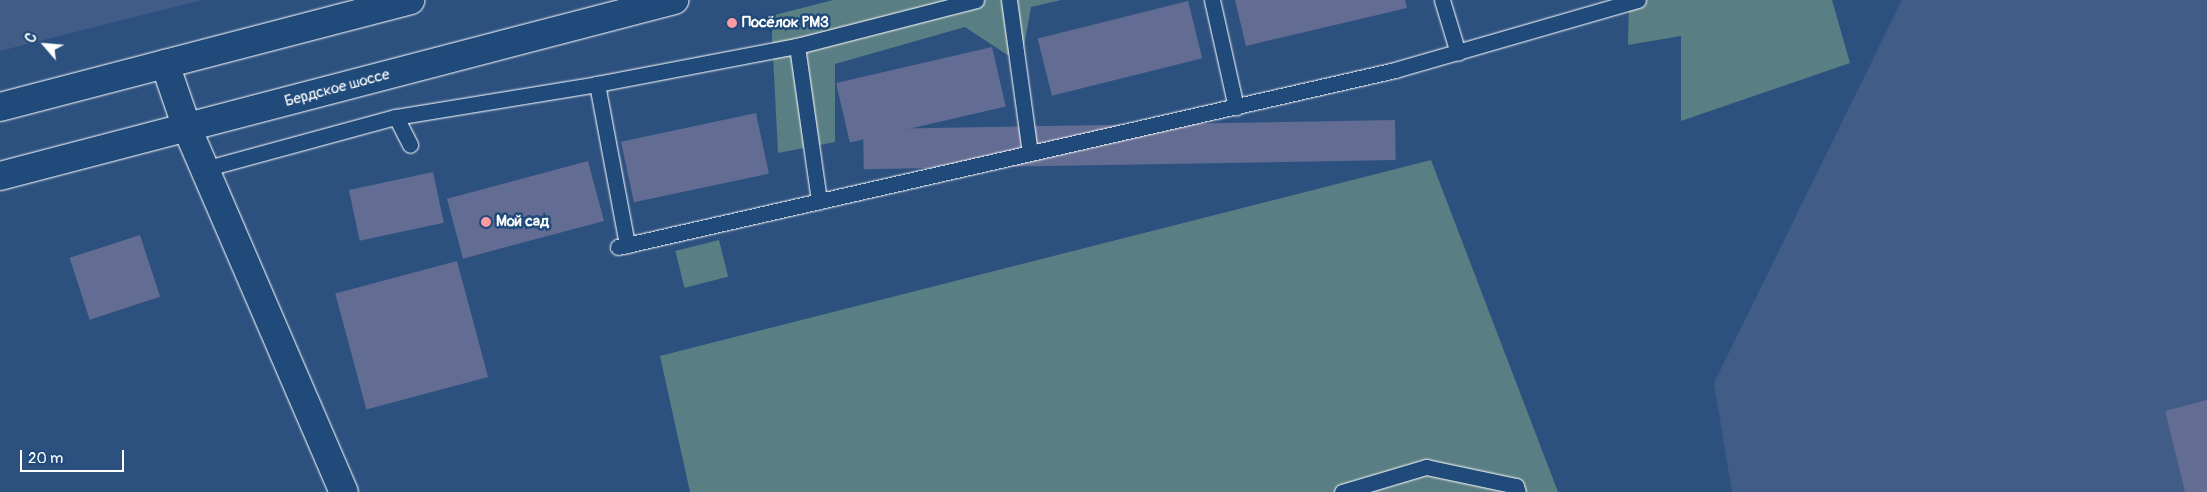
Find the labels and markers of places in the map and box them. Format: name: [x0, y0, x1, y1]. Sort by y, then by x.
place label: Посёлок РМЗ: [742, 14, 829, 32]
marker: Посёлок РМЗ: [726, 17, 738, 29]
place label: Мой сад: [496, 213, 549, 231]
marker: Мой сад: [480, 216, 492, 228]

